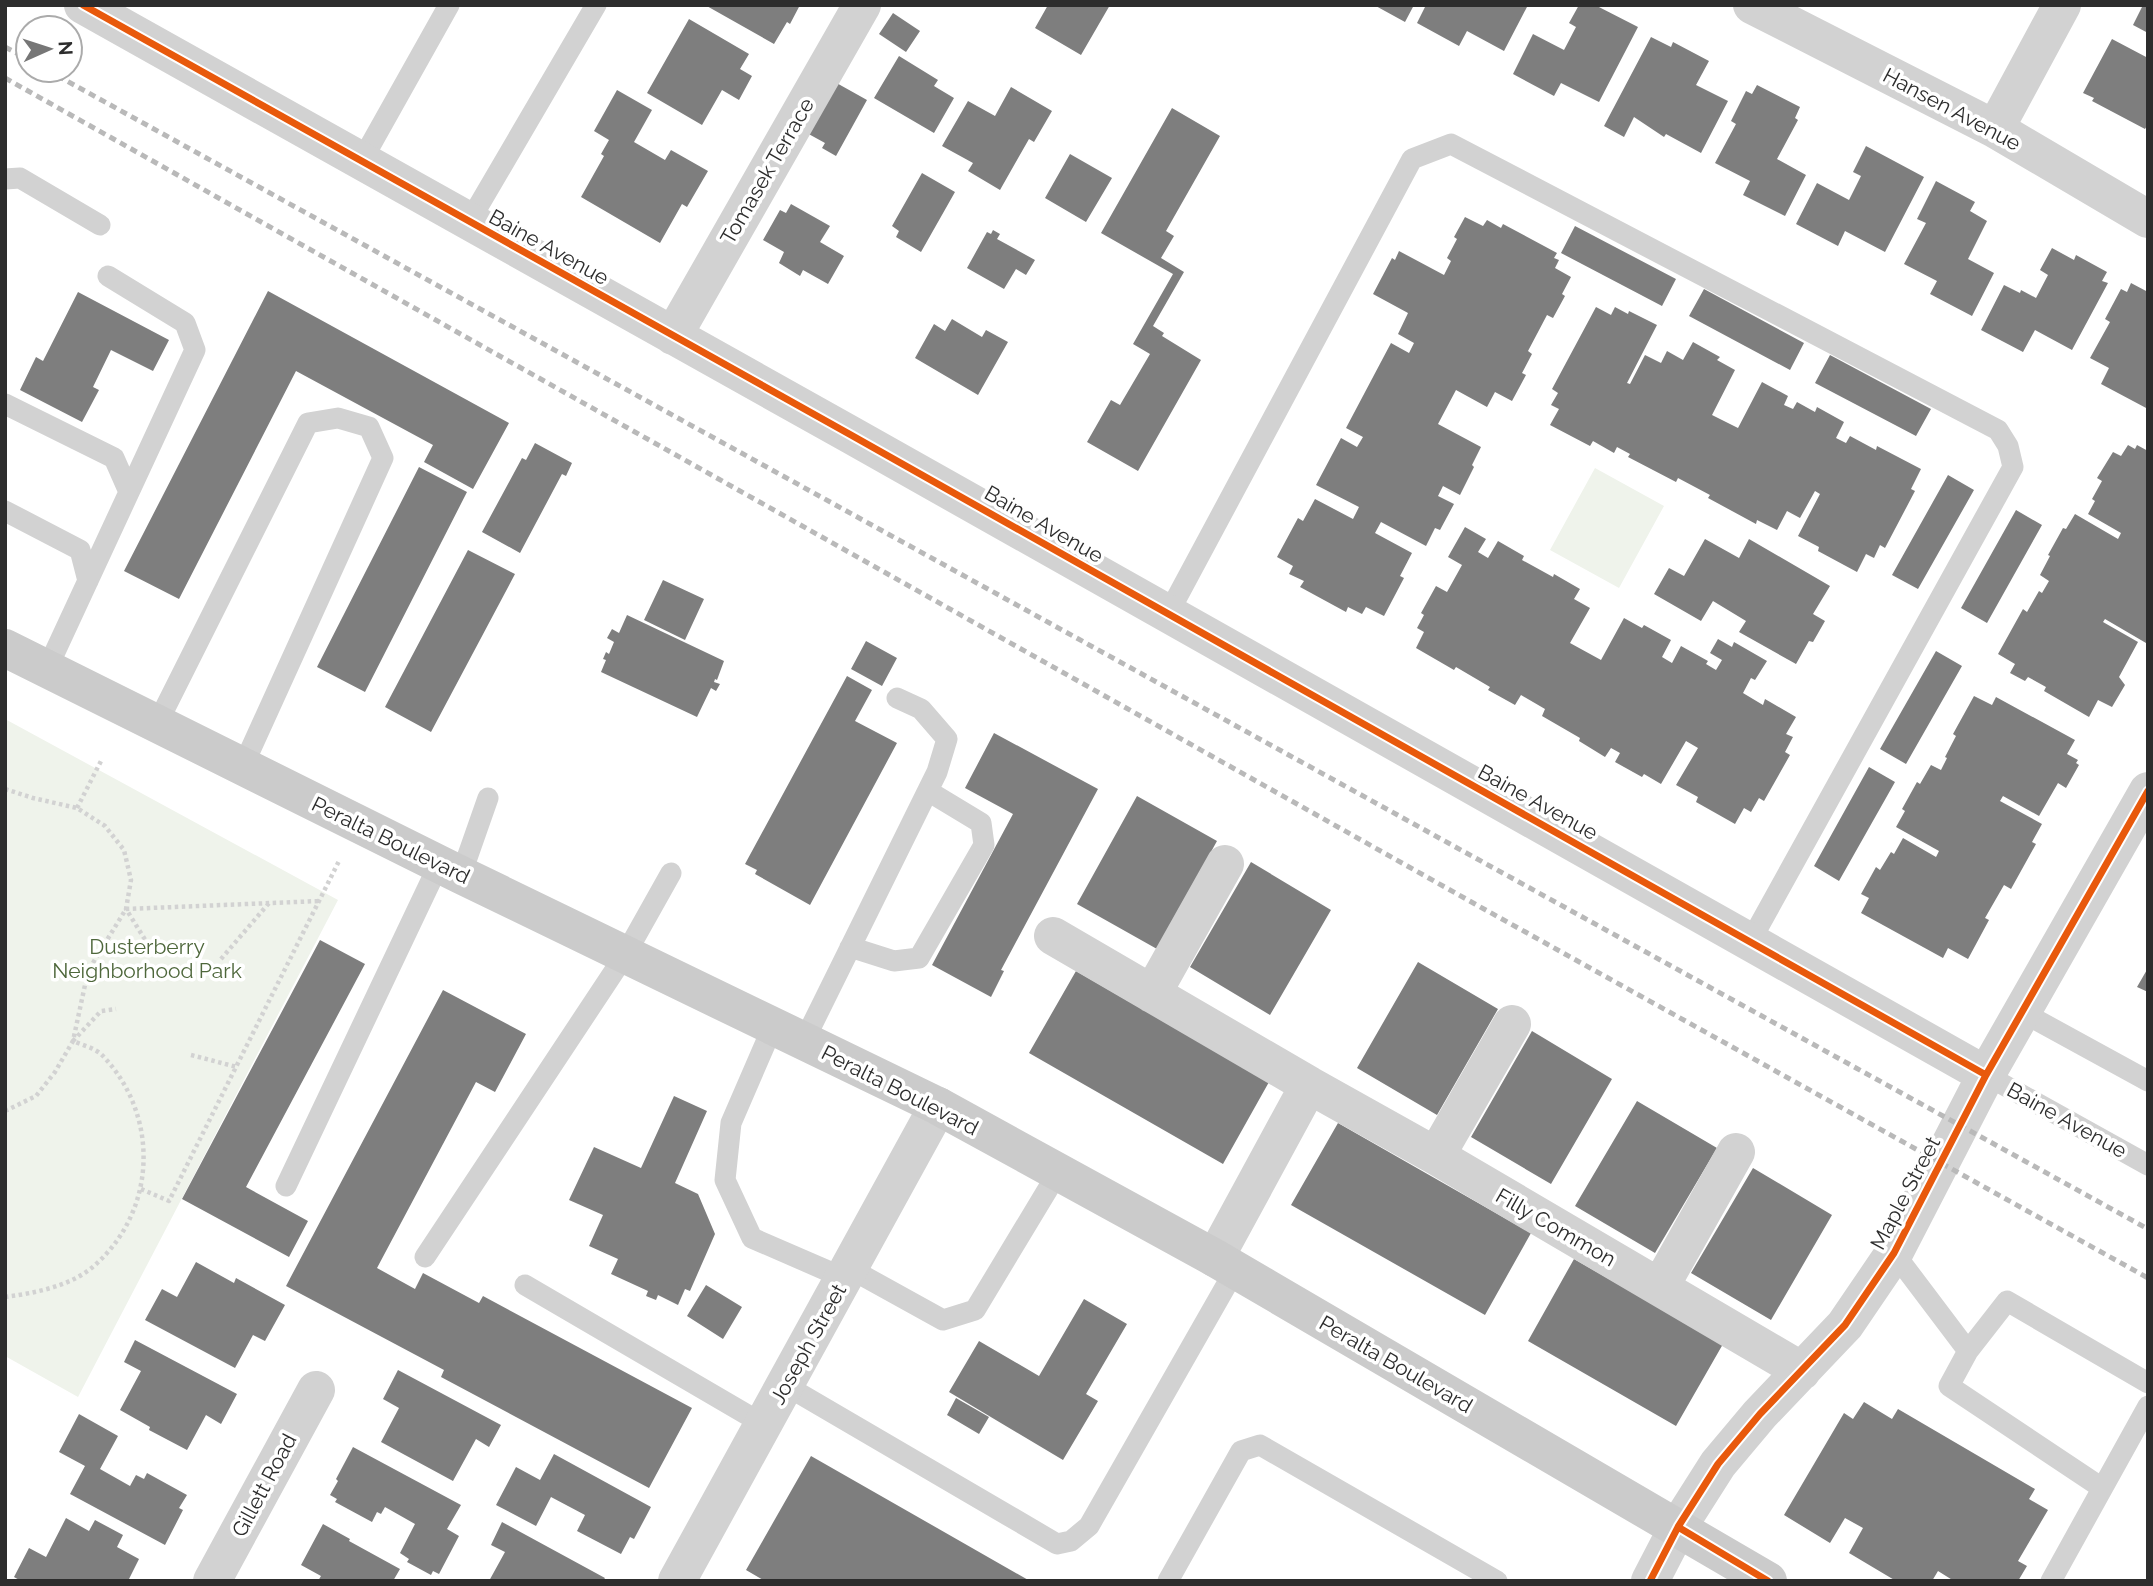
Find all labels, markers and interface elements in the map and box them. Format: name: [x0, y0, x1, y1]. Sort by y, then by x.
north arrow: [14, 14, 84, 84]
text: N: [55, 40, 77, 56]
street label: Hansen Avenue: [1879, 62, 2025, 156]
street label: Tomasek Terrace: [715, 93, 819, 249]
street label: Baine Avenue: [485, 204, 613, 290]
street label: Baine Avenue: [980, 480, 1108, 568]
street label: Baine Avenue: [1474, 759, 1602, 845]
street label: Peralta Boulevard: [308, 791, 474, 889]
park label: Dusterberry Neighborhood Park: [52, 934, 242, 983]
street label: Peralta Boulevard: [817, 1040, 983, 1140]
street label: Baine Avenue: [2003, 1077, 2131, 1163]
street label: Maple Street: [1865, 1132, 1945, 1254]
street label: Filly Common: [1492, 1183, 1620, 1271]
street label: Joseph Street: [765, 1279, 851, 1409]
street label: Peralta Boulevard: [1315, 1310, 1477, 1418]
street label: Gillett Road: [226, 1429, 302, 1541]

